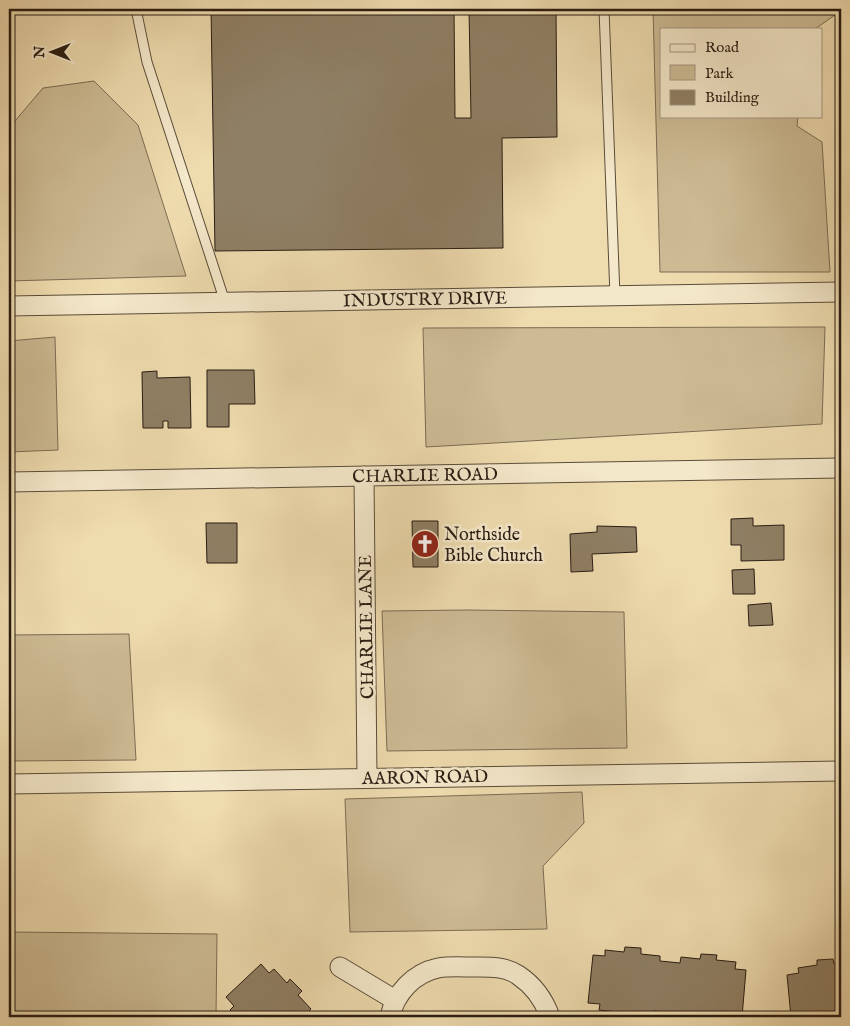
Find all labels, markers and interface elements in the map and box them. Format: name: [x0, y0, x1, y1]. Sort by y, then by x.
north arrow: [28, 28, 78, 78]
legend: [660, 28, 822, 118]
text: Road: [705, 38, 740, 57]
text: N: [31, 46, 49, 59]
text: Park: [705, 64, 735, 83]
text: Building: [705, 88, 760, 107]
street label: INDUSTRY DRIVE: [343, 288, 507, 313]
street label: CHARLIE ROAD: [352, 464, 498, 489]
place label: Northside Bible Church: [444, 524, 543, 568]
church icon: Northside Bible Church: [410, 529, 440, 559]
street label: CHARLIE LANE: [355, 555, 380, 699]
street label: AARON ROAD: [361, 766, 488, 791]

